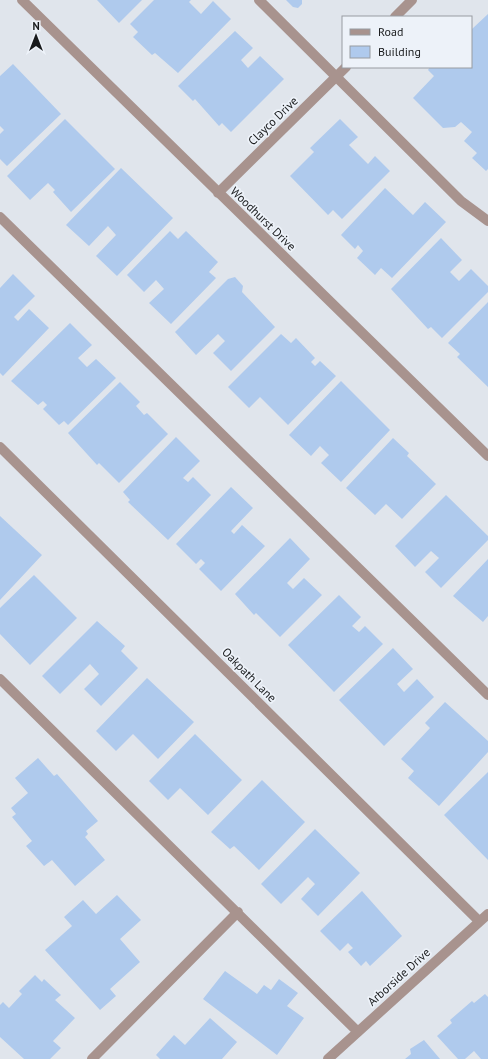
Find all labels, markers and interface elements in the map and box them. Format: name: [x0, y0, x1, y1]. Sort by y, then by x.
north arrow: [16, 16, 56, 56]
legend: [342, 16, 472, 68]
text: N: [32, 19, 40, 33]
text: Road: [378, 24, 403, 39]
text: Building: [378, 44, 421, 59]
street label: Clayco Drive: [245, 93, 301, 148]
street label: Woodhurst Drive: [228, 184, 299, 254]
street label: Oakpath Lane: [219, 644, 280, 705]
street label: Arborside Drive: [364, 945, 433, 1009]

